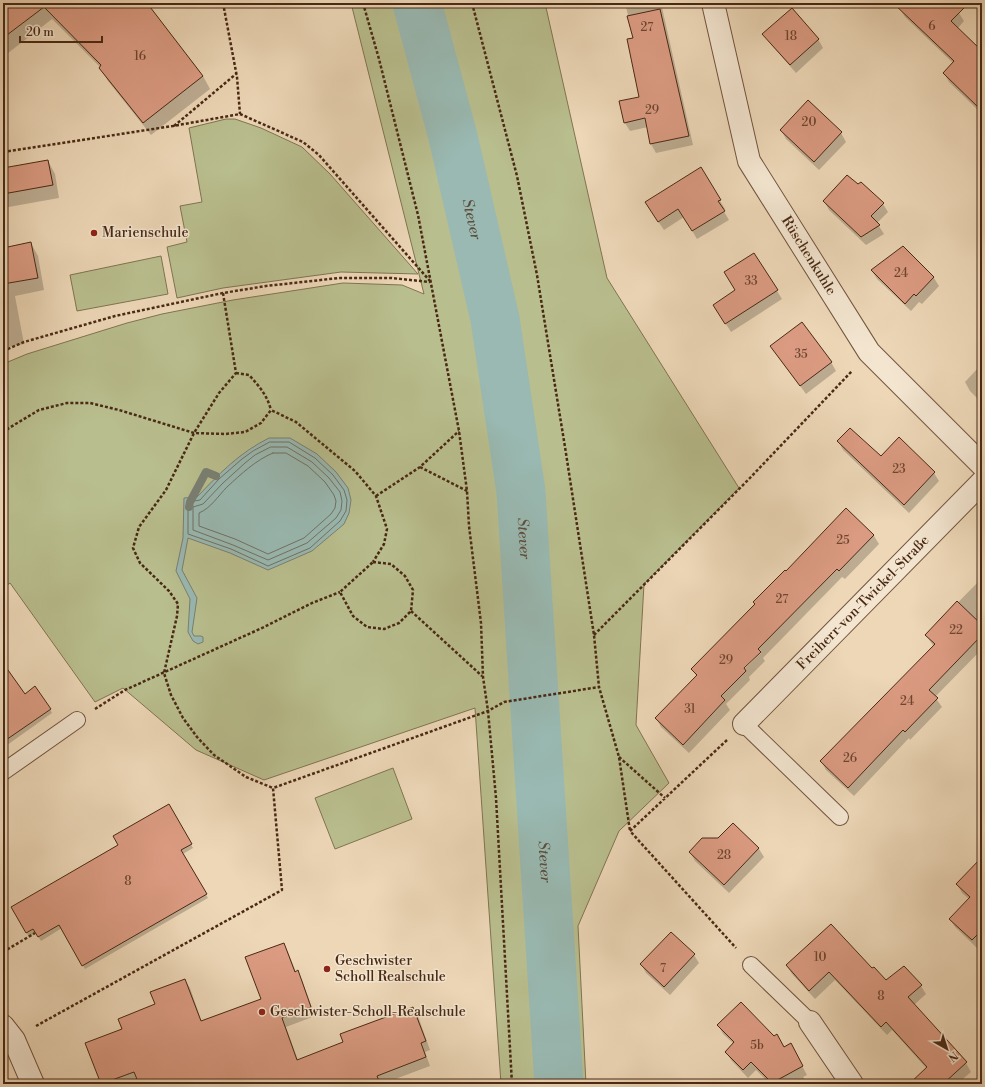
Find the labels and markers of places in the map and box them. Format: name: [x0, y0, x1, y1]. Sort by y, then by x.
place label: Marienschule: [102, 224, 188, 242]
marker: Marienschule: [89, 228, 99, 238]
place label: Geschwister Scholl Realschule: [335, 952, 446, 986]
marker: Geschwister Scholl Realschule: [322, 964, 332, 974]
place label: Geschwister-Scholl-Realschule: [270, 1003, 466, 1021]
marker: Geschwister-Scholl-Realschule: [257, 1007, 267, 1017]

